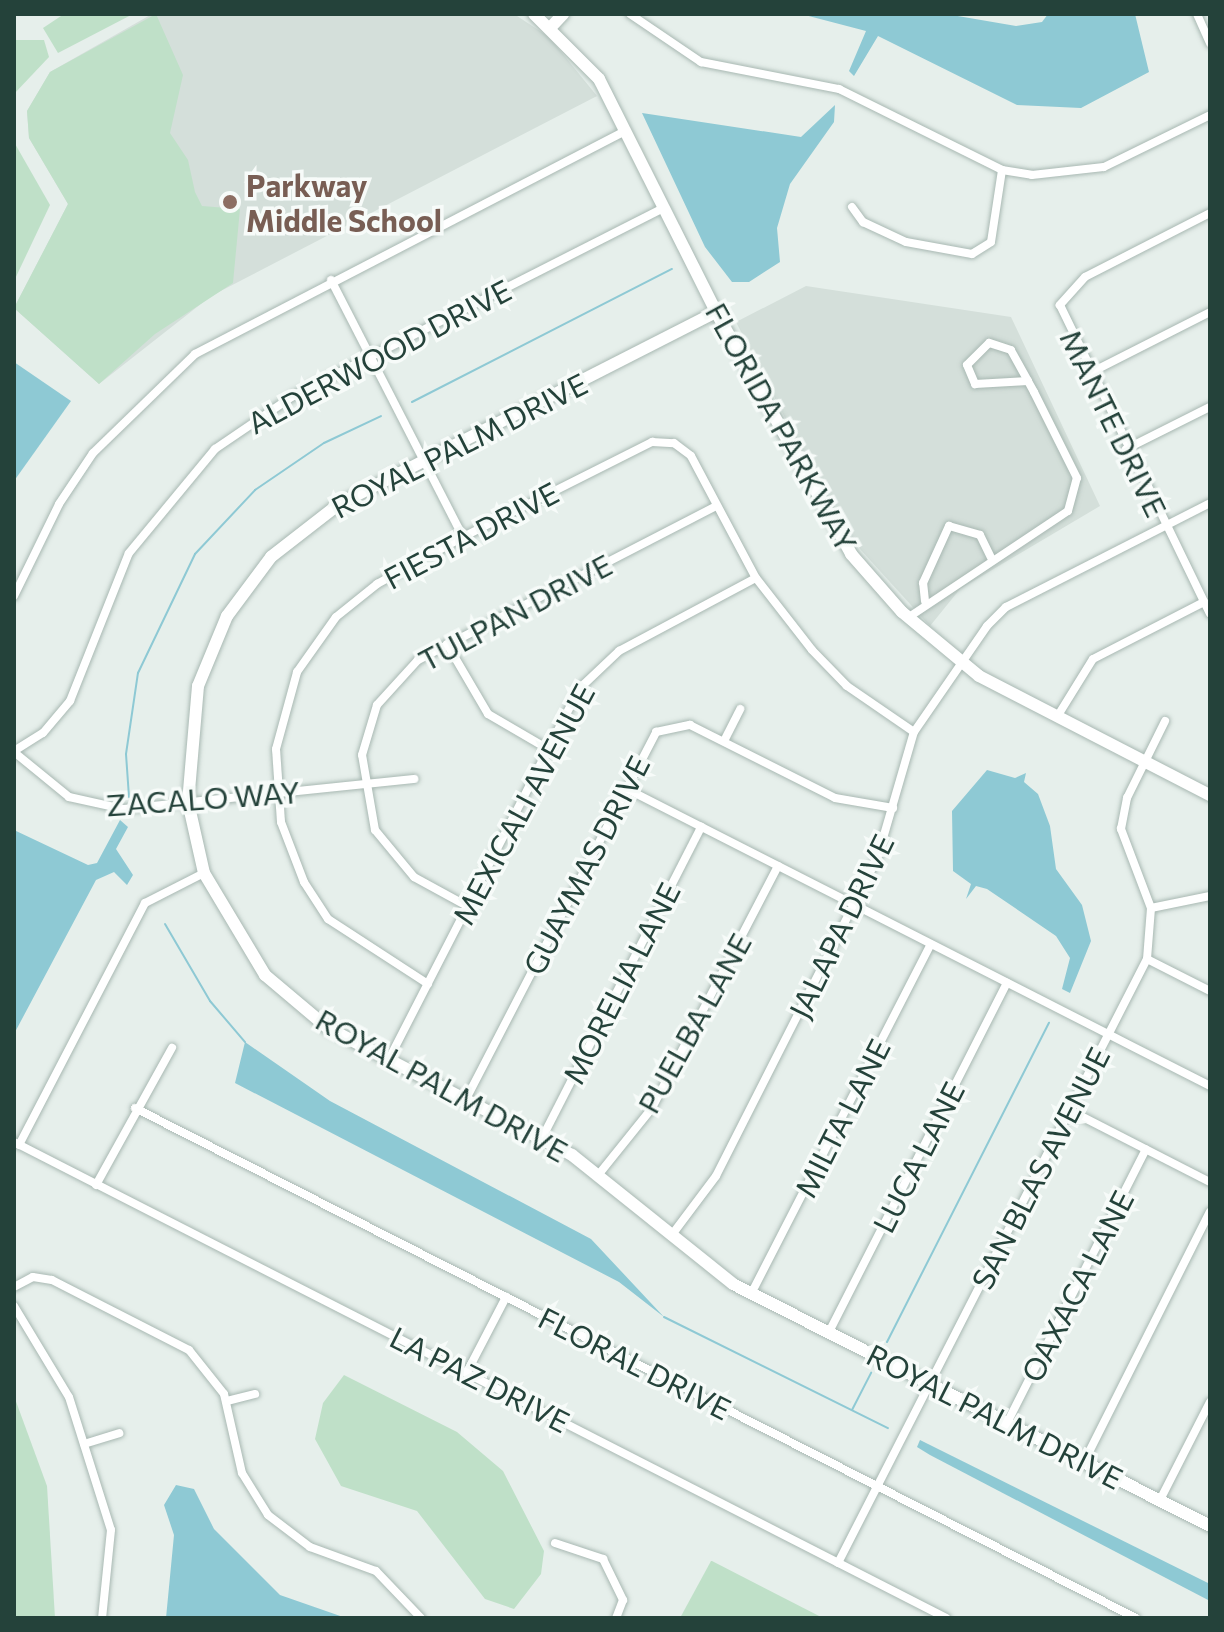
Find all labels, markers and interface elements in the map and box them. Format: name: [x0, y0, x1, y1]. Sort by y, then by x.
place label: Parkway Middle School: [246, 167, 442, 238]
marker: Parkway Middle School: [221, 193, 239, 211]
street label: ALDERWOOD DRIVE: [241, 271, 517, 441]
street label: FLORIDA PARKWAY: [699, 296, 865, 558]
street label: MANTE DRIVE: [1053, 324, 1175, 522]
street label: ROYAL PALM DRIVE: [325, 365, 593, 525]
street label: FIESTA DRIVE: [378, 474, 564, 596]
street label: TULPAN DRIVE: [412, 546, 618, 678]
street label: MEXICALI AVENUE: [444, 678, 602, 930]
street label: GUAYMAS DRIVE: [515, 750, 657, 980]
street label: ZACALO WAY: [105, 773, 301, 823]
street label: JALAPA DRIVE: [781, 828, 901, 1024]
street label: MORELIA LANE: [555, 876, 687, 1090]
street label: PUELBA LANE: [630, 927, 758, 1119]
street label: ROYAL PALM DRIVE: [310, 1001, 574, 1169]
street label: MILTA LANE: [787, 1033, 897, 1203]
street label: SAN BLAS AVENUE: [963, 1041, 1117, 1295]
street label: LUCA LANE: [865, 1076, 971, 1238]
street label: OAXACA LANE: [1013, 1184, 1141, 1388]
street label: FLORAL DRIVE: [533, 1299, 737, 1427]
street label: LA PAZ DRIVE: [384, 1318, 576, 1440]
street label: ROYAL PALM DRIVE: [861, 1336, 1129, 1496]

